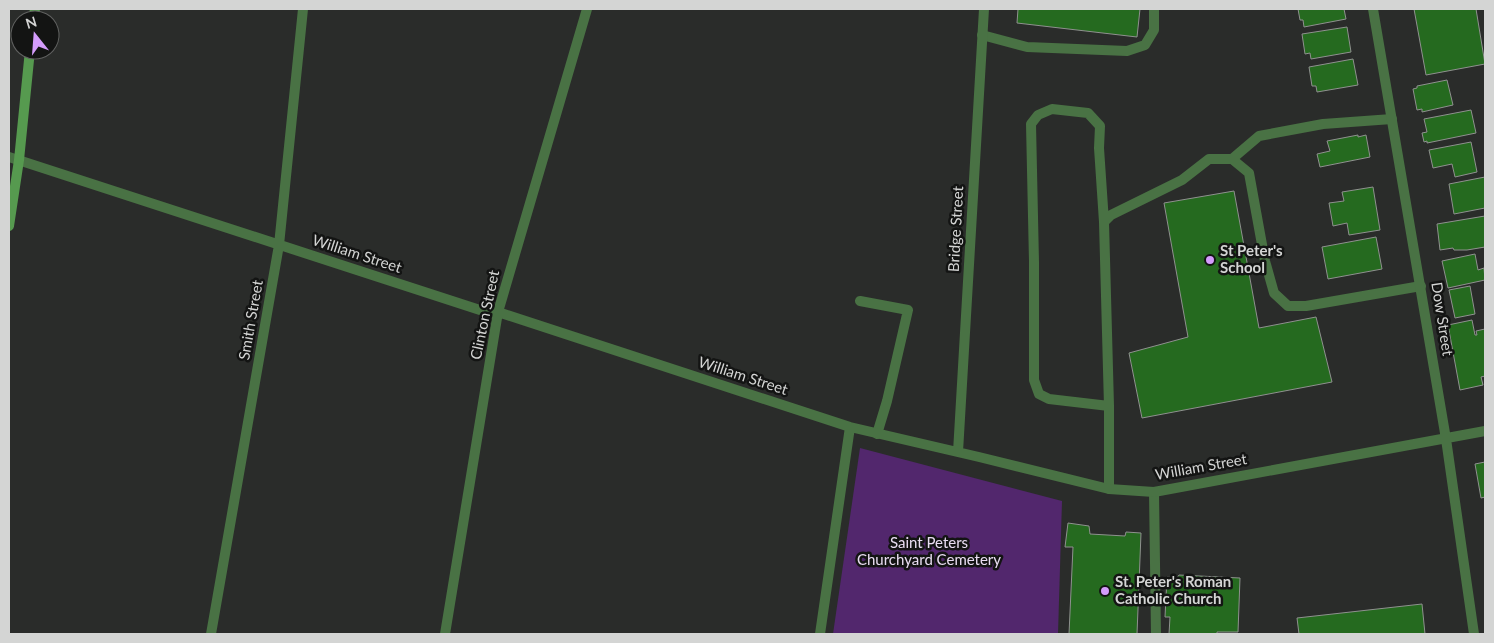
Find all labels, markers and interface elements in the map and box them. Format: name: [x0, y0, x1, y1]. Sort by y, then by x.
north arrow: [10, 10, 60, 60]
text: N: [23, 12, 39, 32]
street label: Bridge Street: [944, 185, 966, 272]
street label: William Street: [310, 230, 405, 276]
place label: St Peter's School: [1220, 241, 1283, 276]
marker: St Peter's School: [1204, 254, 1216, 266]
street label: Clinton Street: [466, 268, 502, 361]
street label: Smith Street: [234, 278, 266, 361]
street label: Dow Street: [1428, 281, 1458, 358]
street label: William Street: [696, 352, 791, 398]
street label: William Street: [1154, 449, 1249, 483]
park label: Saint Peters Churchyard Cemetery: [857, 533, 1001, 568]
place label: St. Peter's Roman Catholic Church: [1115, 572, 1231, 607]
marker: St. Peter's Roman Catholic Church: [1099, 585, 1111, 597]

